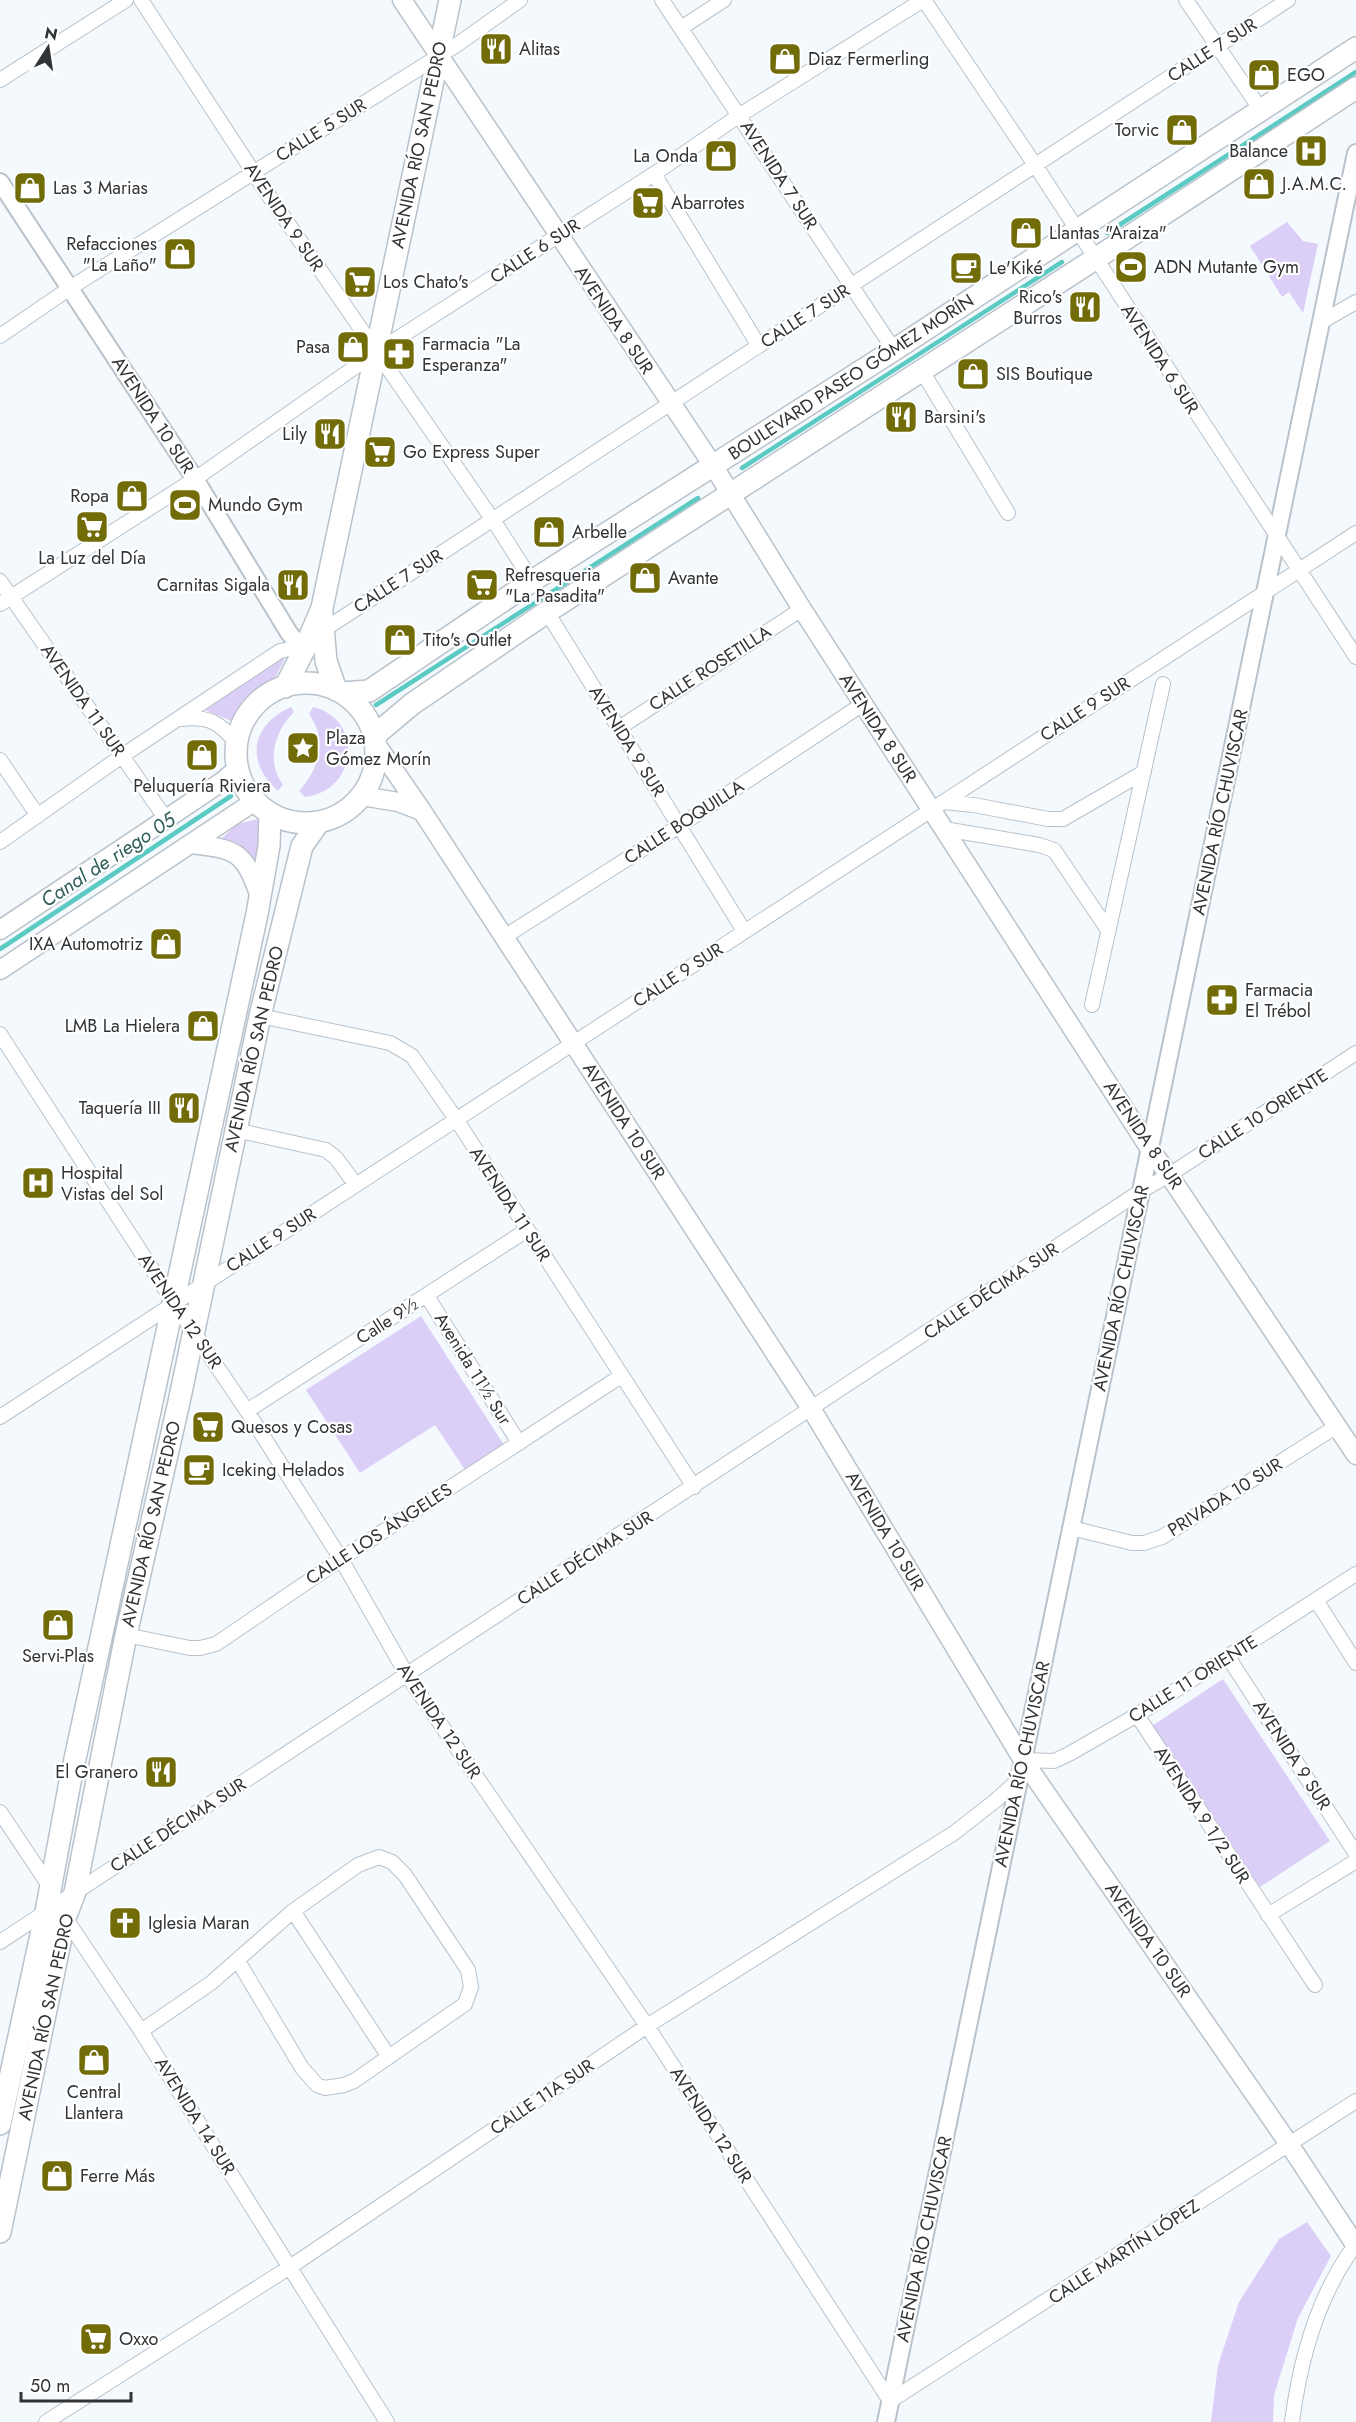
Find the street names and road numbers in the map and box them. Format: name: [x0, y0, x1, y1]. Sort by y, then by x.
street label: CALLE 7 SUR: [1162, 11, 1262, 89]
street label: AVENIDA RÍO SAN PEDRO: [384, 39, 454, 251]
street label: CALLE 5 SUR: [271, 92, 371, 168]
street label: AVENIDA 7 SUR: [734, 115, 824, 235]
street label: AVENIDA 9 SUR: [238, 157, 330, 277]
street label: CALLE 6 SUR: [485, 212, 585, 290]
street label: AVENIDA 8 SUR: [568, 261, 660, 379]
street label: CALLE 7 SUR: [755, 277, 855, 355]
street label: BOULEVARD PASEO GÓMEZ MORÍN: [723, 288, 979, 466]
street label: AVENIDA 6 SUR: [1115, 299, 1205, 419]
street label: AVENIDA 10 SUR: [105, 351, 201, 479]
street label: CALLE 7 SUR: [348, 542, 448, 620]
street label: CALLE ROSETILLA: [644, 619, 776, 717]
street label: AVENIDA 11 SUR: [34, 638, 132, 762]
street label: AVENIDA 8 SUR: [833, 668, 923, 788]
street label: CALLE 9 SUR: [1035, 670, 1135, 748]
street label: AVENIDA 9 SUR: [583, 681, 671, 801]
street label: AVENIDA RÍO CHUVISCAR: [1185, 707, 1255, 917]
street label: CALLE BOQUILLA: [619, 773, 749, 871]
street label: CALLE 9 SUR: [628, 936, 728, 1014]
street label: AVENIDA RÍO SAN PEDRO: [218, 943, 290, 1155]
street label: AVENIDA 10 SUR: [576, 1057, 672, 1185]
street label: CALLE 10 ORIENTE: [1193, 1062, 1333, 1166]
street label: AVENIDA 8 SUR: [1097, 1076, 1189, 1194]
street label: AVENIDA 11 SUR: [463, 1142, 557, 1266]
street label: AVENIDA RÍO CHUVISCAR: [1086, 1183, 1156, 1393]
street label: CALLE 9 SUR: [221, 1201, 321, 1279]
street label: CALLE DÉCIMA SUR: [918, 1236, 1064, 1346]
street label: AVENIDA 12 SUR: [132, 1248, 228, 1374]
street label: Calle 9½: [351, 1291, 423, 1351]
street label: Avenida 11½ Sur: [428, 1308, 518, 1431]
street label: AVENIDA RÍO SAN PEDRO: [115, 1418, 187, 1630]
street label: PRIVADA 10 SUR: [1163, 1451, 1287, 1543]
street label: AVENIDA 10 SUR: [839, 1467, 931, 1595]
street label: CALLE LOS ÁNGELES: [301, 1477, 457, 1591]
street label: CALLE DÉCIMA SUR: [512, 1504, 658, 1612]
street label: CALLE 11 ORIENTE: [1123, 1629, 1263, 1729]
street label: AVENIDA 12 SUR: [391, 1658, 487, 1784]
street label: AVENIDA RÍO CHUVISCAR: [987, 1659, 1057, 1869]
street label: AVENIDA 9 SUR: [1247, 1695, 1337, 1815]
street label: AVENIDA 9 1/2 SUR: [1148, 1741, 1256, 1889]
street label: CALLE DÉCIMA SUR: [105, 1771, 251, 1879]
street label: AVENIDA 10 SUR: [1099, 1877, 1197, 2003]
street label: AVENIDA RÍO SAN PEDRO: [11, 1911, 81, 2123]
street label: AVENIDA 14 SUR: [148, 2052, 242, 2180]
street label: CALLE 11A SUR: [485, 2053, 599, 2141]
street label: AVENIDA 12 SUR: [664, 2062, 758, 2188]
street label: AVENIDA RÍO CHUVISCAR: [889, 2134, 959, 2344]
street label: CALLE MARTÍN LÓPEZ: [1043, 2193, 1205, 2311]

